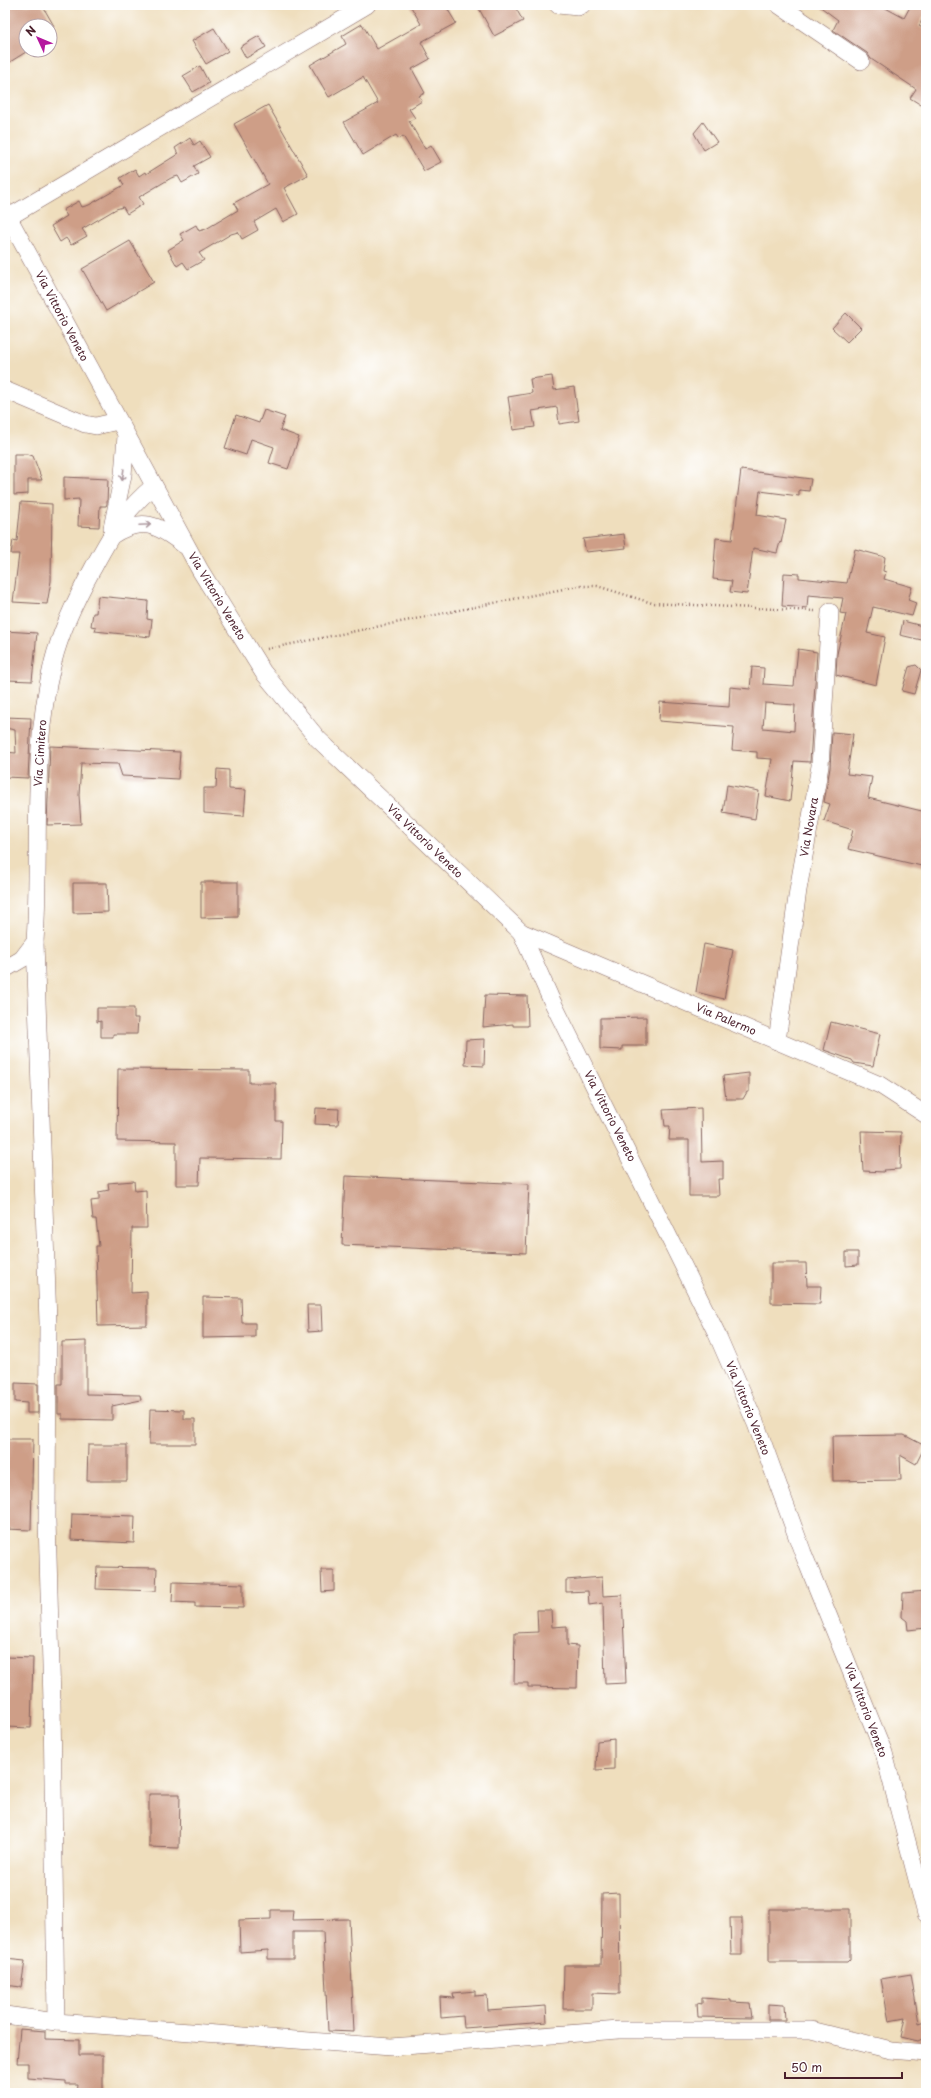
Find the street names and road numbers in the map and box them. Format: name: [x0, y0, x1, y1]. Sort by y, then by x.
street label: Via Vittorio Veneto: [31, 268, 93, 364]
street label: Via Vittorio Veneto: [184, 548, 250, 643]
street label: Via Cimitero: [29, 719, 50, 787]
street label: Via Novara: [795, 796, 822, 858]
street label: Via Vittorio Veneto: [383, 800, 467, 882]
street label: Via Palermo: [693, 998, 759, 1039]
street label: Via Vittorio Veneto: [580, 1067, 641, 1164]
street label: Via Vittorio Veneto: [722, 1358, 775, 1457]
street label: Via Vittorio Veneto: [841, 1660, 892, 1760]

